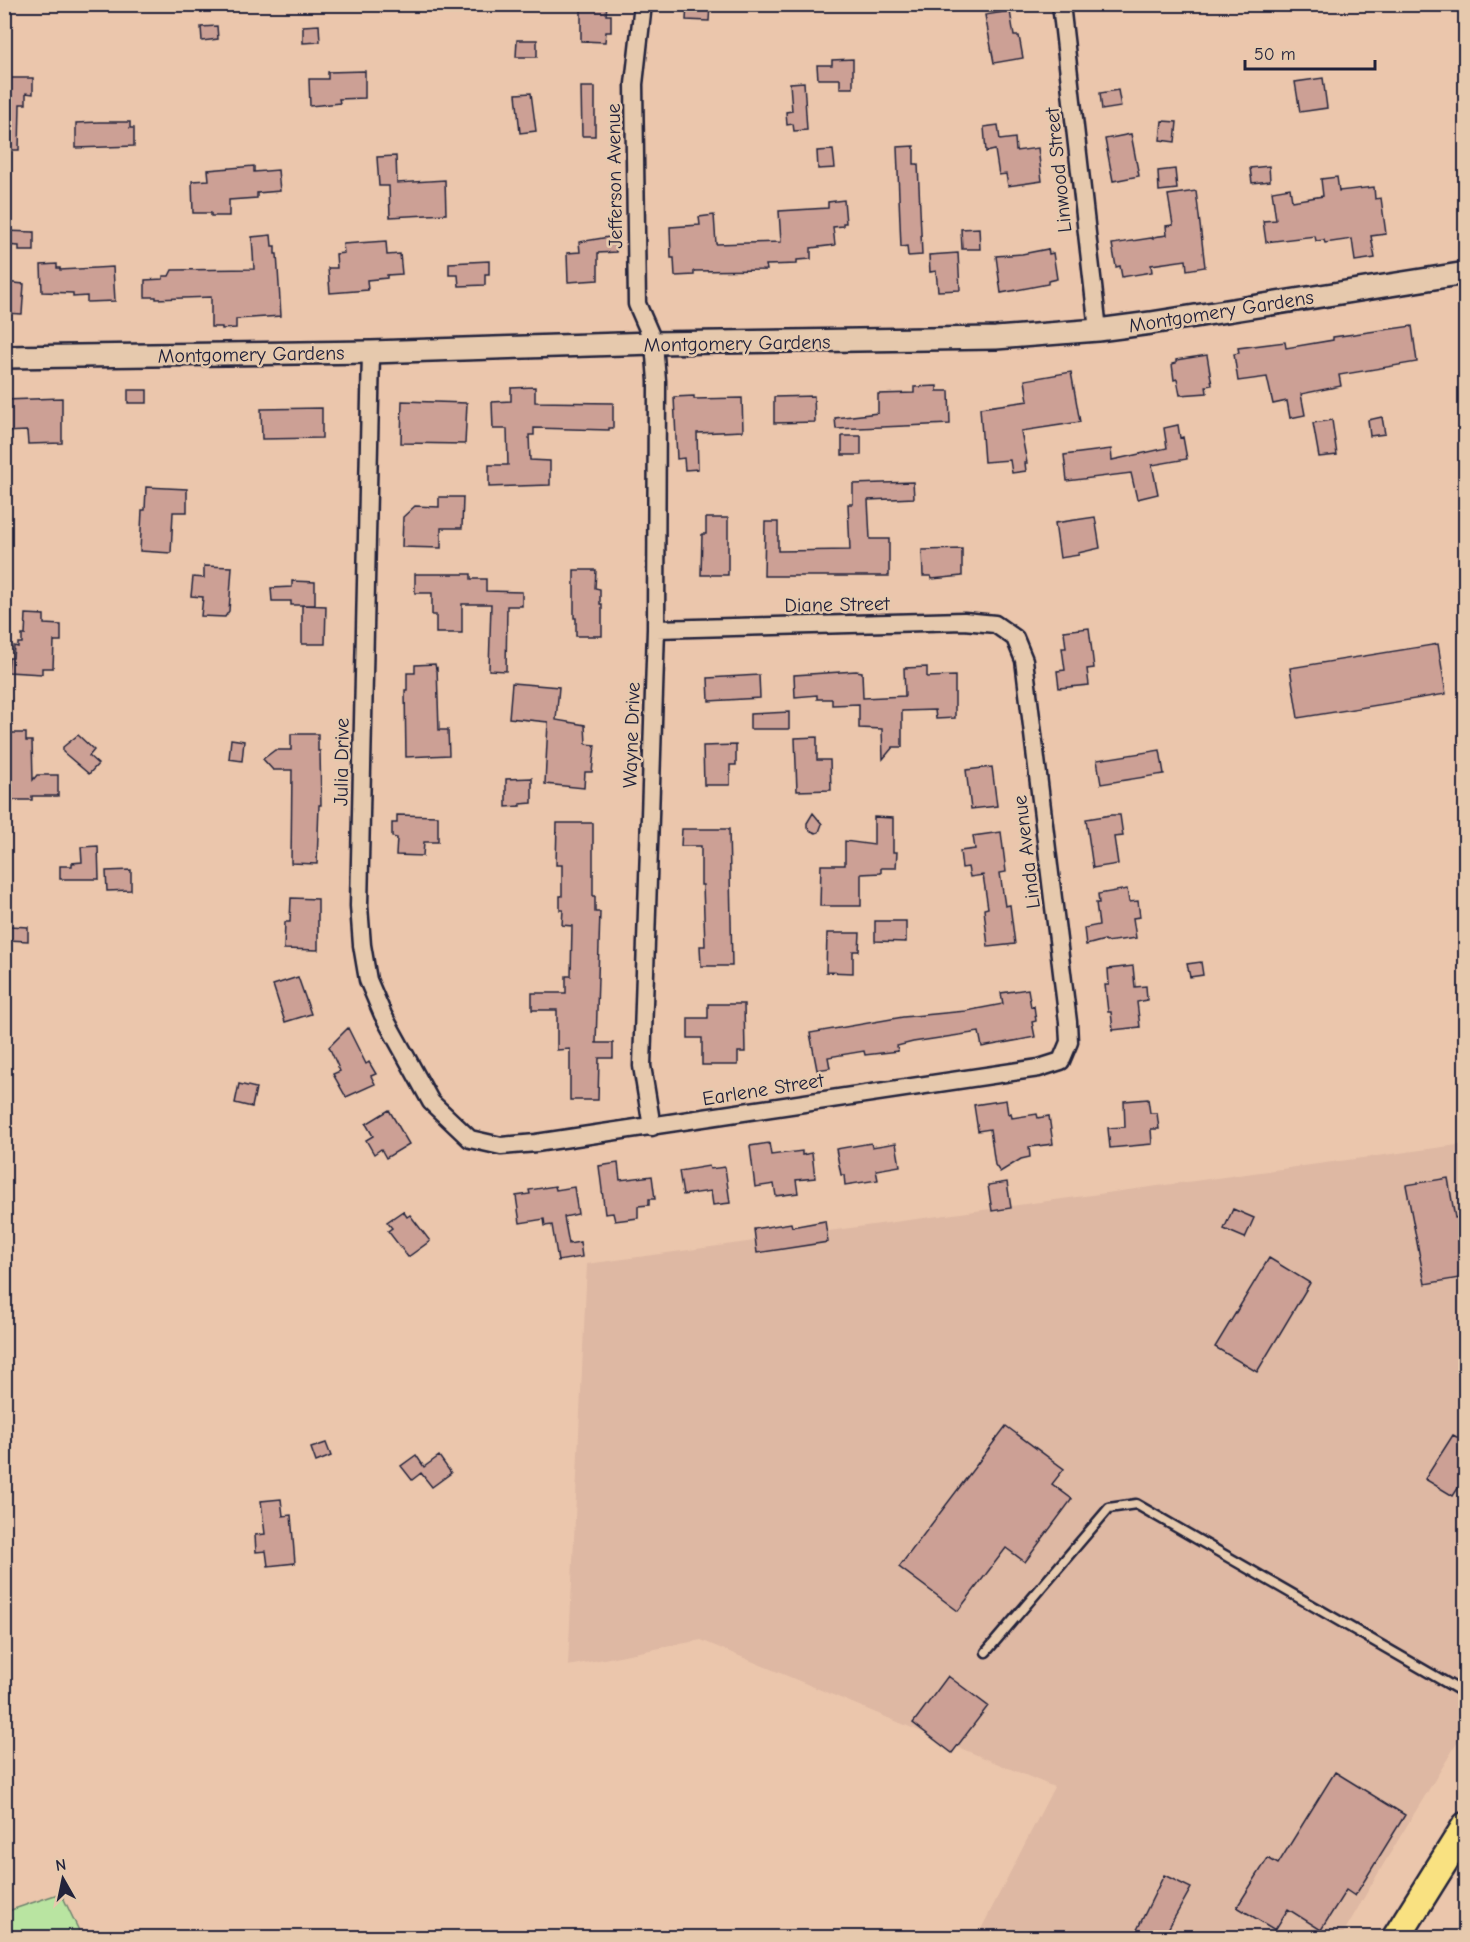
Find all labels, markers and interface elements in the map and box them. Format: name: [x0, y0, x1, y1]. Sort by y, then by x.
scale bar: [1245, 33, 1376, 71]
text: 50 m: [1254, 44, 1296, 65]
street label: Jefferson Avenue: [602, 103, 627, 249]
street label: Linwood Street: [1040, 105, 1077, 234]
street label: Montgomery Gardens: [1127, 286, 1315, 337]
street label: Montgomery Gardens: [643, 330, 831, 357]
street label: Montgomery Gardens: [157, 341, 345, 368]
street label: Diane Street: [784, 592, 891, 617]
street label: Wayne Drive: [618, 682, 645, 788]
street label: Julia Drive: [329, 718, 354, 806]
street label: Linda Avenue: [1008, 794, 1045, 910]
street label: Earlene Street: [701, 1068, 827, 1110]
north arrow: [33, 1849, 93, 1909]
text: N: [54, 1855, 67, 1875]

